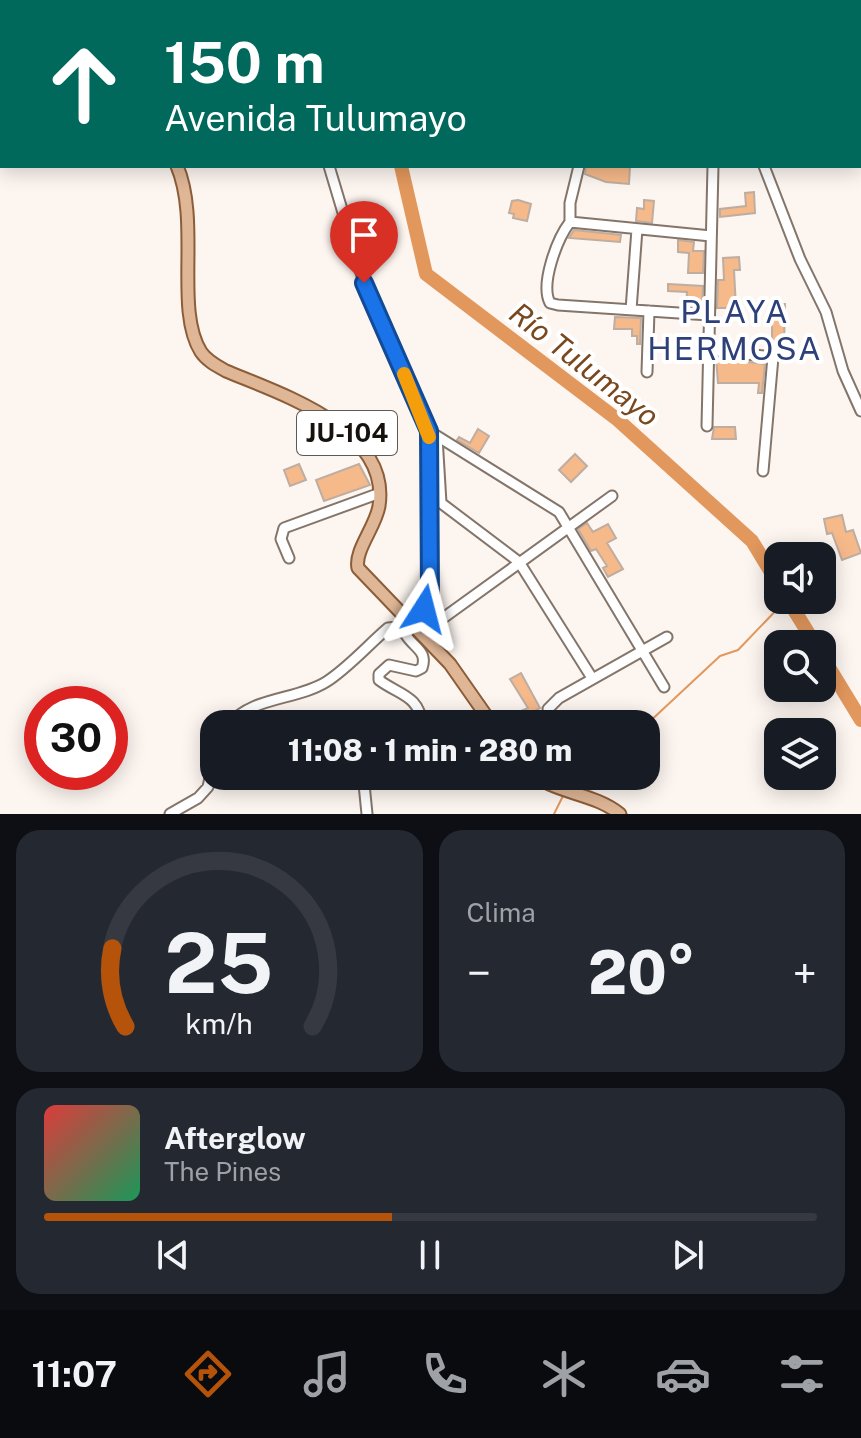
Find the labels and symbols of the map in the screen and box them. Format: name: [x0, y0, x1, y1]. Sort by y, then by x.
pin: [330, 201, 398, 283]
district label: PLAYA HERMOSA: [647, 293, 823, 367]
water label: Río Tulumayo: [503, 295, 666, 434]
road number: JU-104: [297, 411, 397, 455]
position arrow: [382, 567, 466, 651]
speed limit sign: 30: [24, 686, 128, 790]

